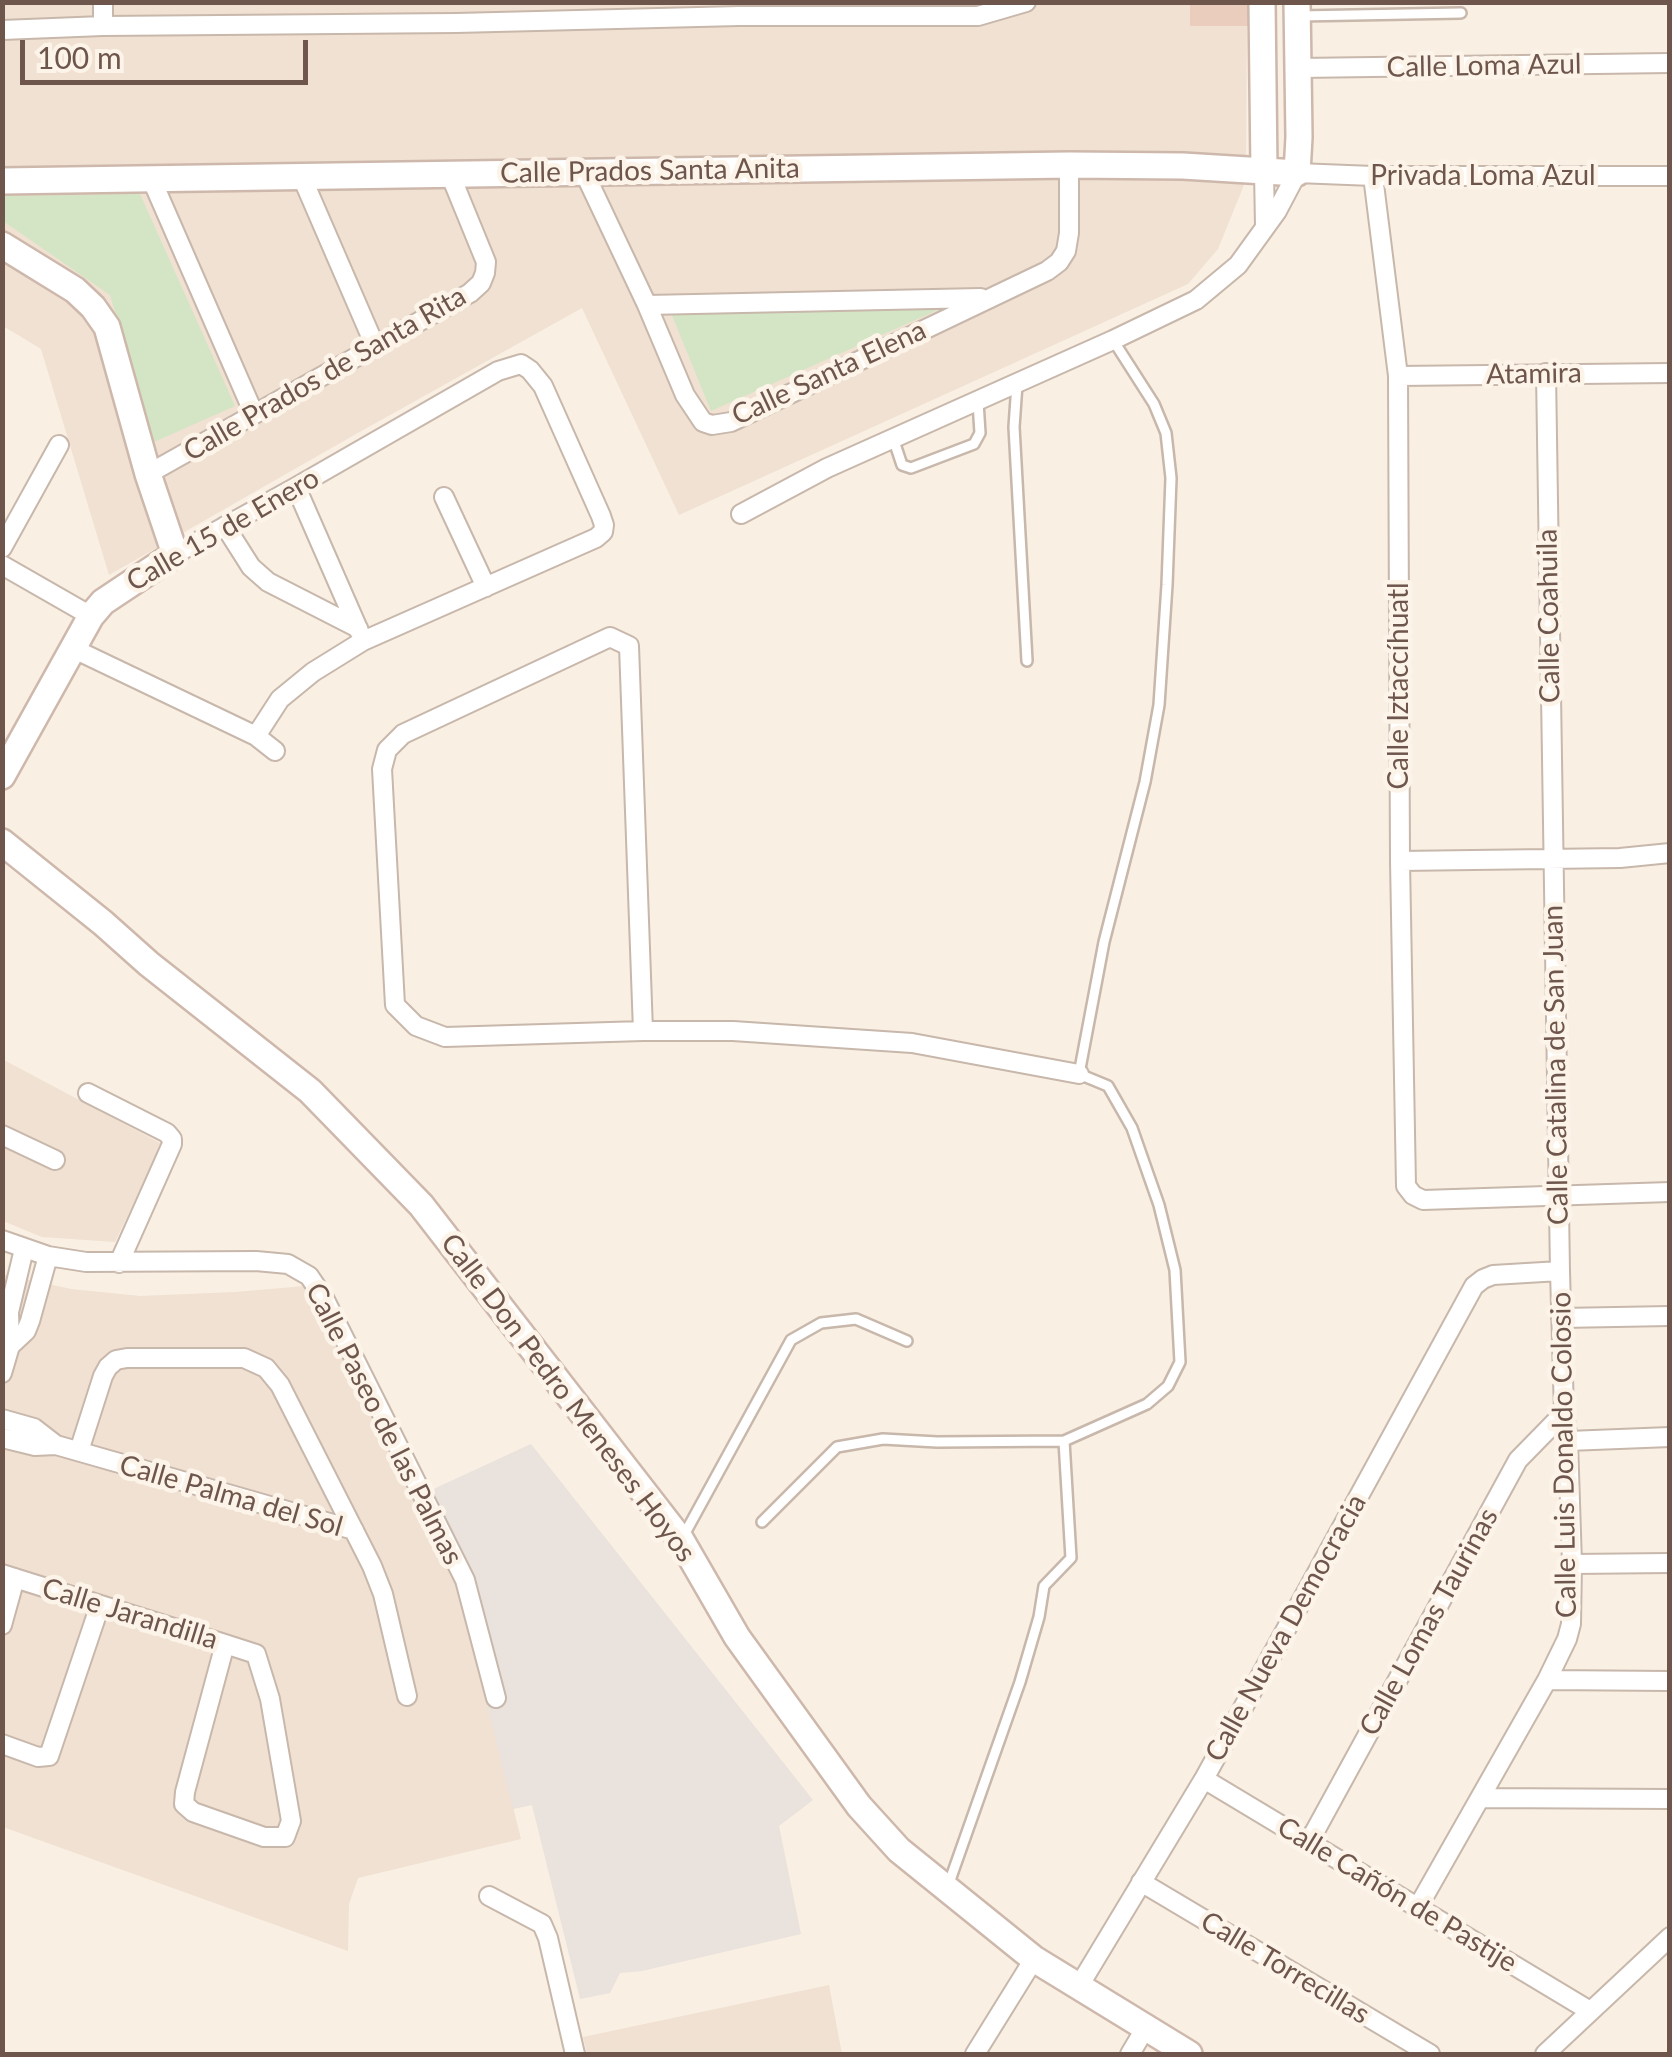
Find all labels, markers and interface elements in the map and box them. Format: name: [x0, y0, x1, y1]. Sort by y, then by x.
scale bar: [25, 20, 312, 82]
text: 100 m: [37, 39, 122, 75]
street label: Calle Loma Azul: [1386, 48, 1582, 84]
street label: Calle Prados Santa Anita: [500, 152, 800, 190]
street label: Privada Loma Azul: [1370, 159, 1596, 193]
street label: Calle Prados de Santa Rita: [178, 279, 472, 469]
street label: Calle Santa Elena: [727, 313, 931, 433]
street label: Atamira: [1486, 356, 1582, 392]
street label: Calle 15 de Enero: [121, 461, 325, 599]
street label: Calle Coahuila: [1531, 528, 1567, 704]
street label: Calle Iztaccíhuatl: [1382, 582, 1416, 790]
street label: Calle Catalina de San Juan: [1536, 905, 1576, 1225]
street label: Calle Don Pedro Meneses Hoyos: [434, 1227, 702, 1569]
street label: Calle Paseo de las Palmas: [298, 1278, 470, 1570]
street label: Calle Luis Donaldo Colosio: [1544, 1292, 1584, 1618]
street label: Calle Palma del Sol: [116, 1448, 346, 1544]
street label: Calle Nueva Democracia: [1199, 1489, 1373, 1767]
street label: Calle Lomas Taurinas: [1353, 1502, 1505, 1742]
street label: Calle Jarandilla: [38, 1571, 222, 1657]
street label: Calle Cañón de Pastije: [1271, 1810, 1523, 1980]
street label: Calle Torrecillas: [1195, 1904, 1375, 2032]

